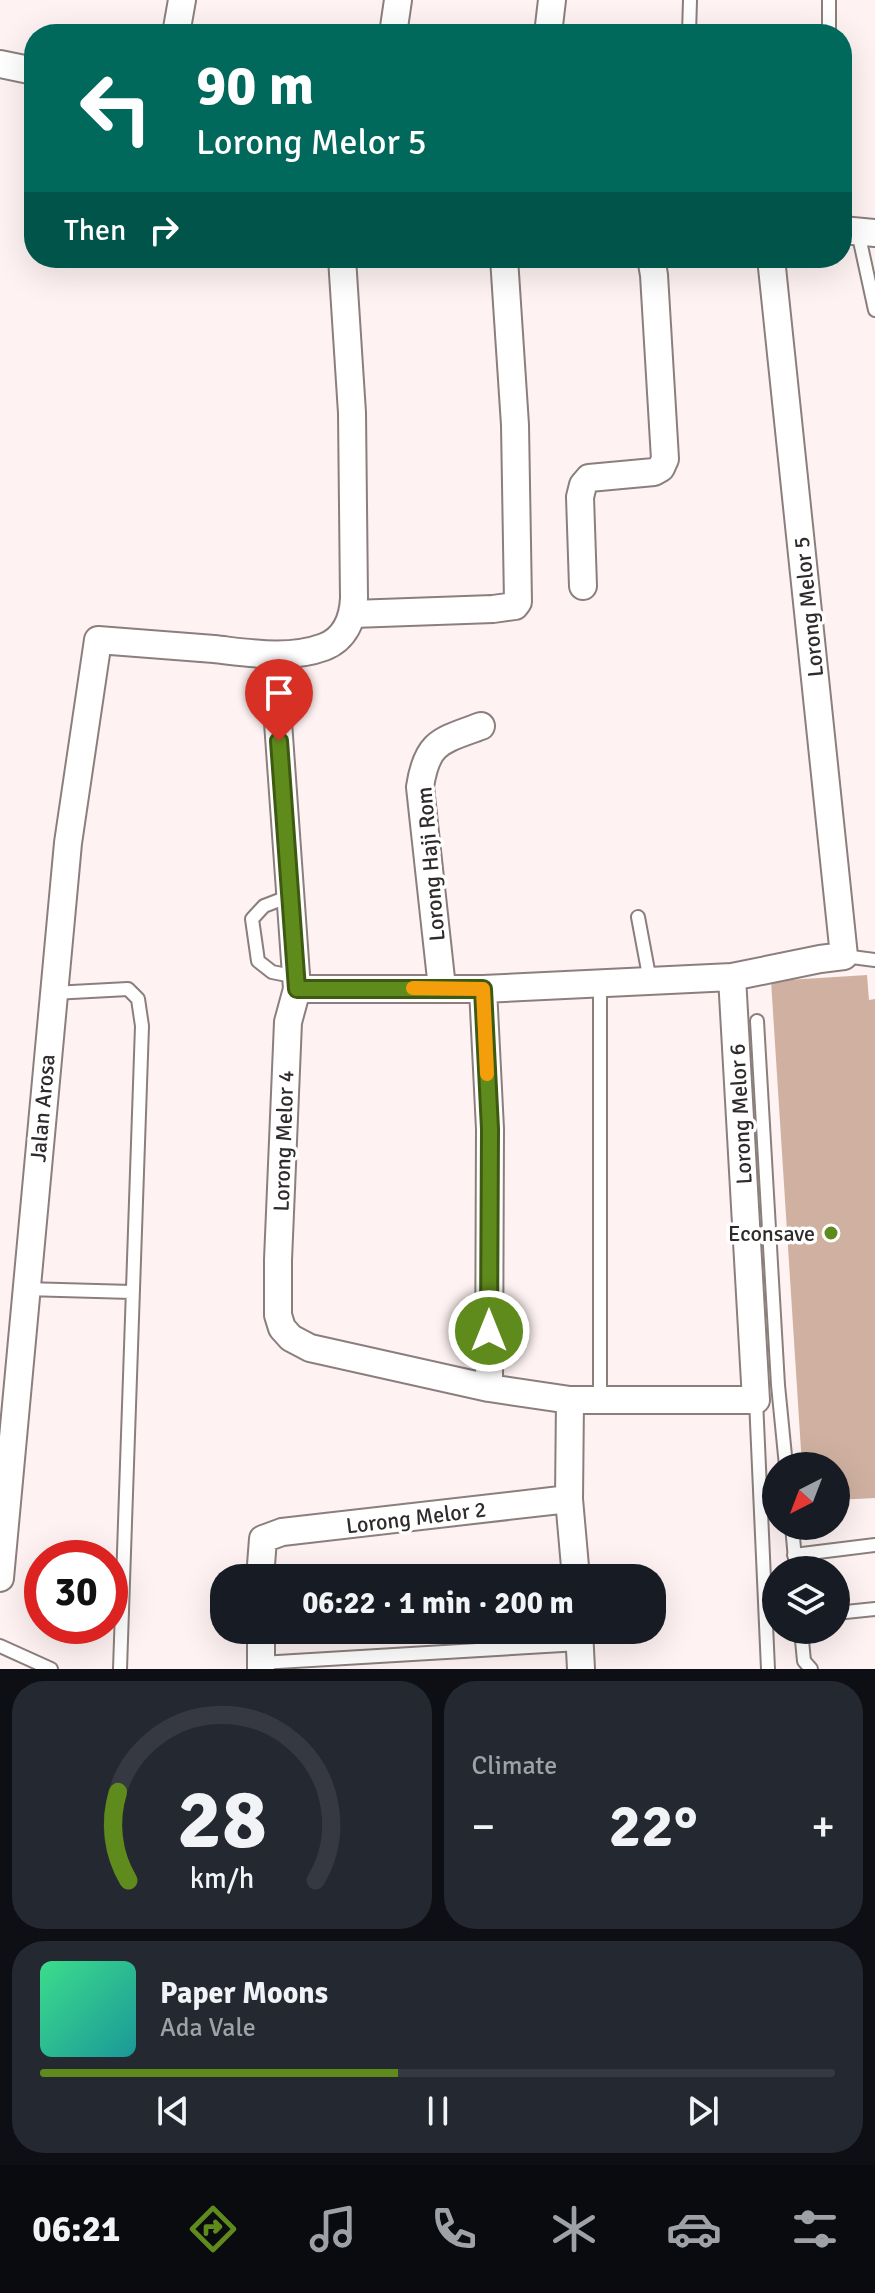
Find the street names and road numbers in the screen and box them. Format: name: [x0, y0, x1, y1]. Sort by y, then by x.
street label: Lorong Melor 5: [788, 535, 829, 679]
street label: Lorong Haji Rom: [410, 786, 451, 942]
street label: Lorong Melor 6: [723, 1043, 758, 1185]
street label: Jalan Arosa: [24, 1053, 61, 1163]
street label: Lorong Melor 4: [268, 1070, 299, 1212]
street label: Lorong Melor 2: [344, 1495, 488, 1539]

